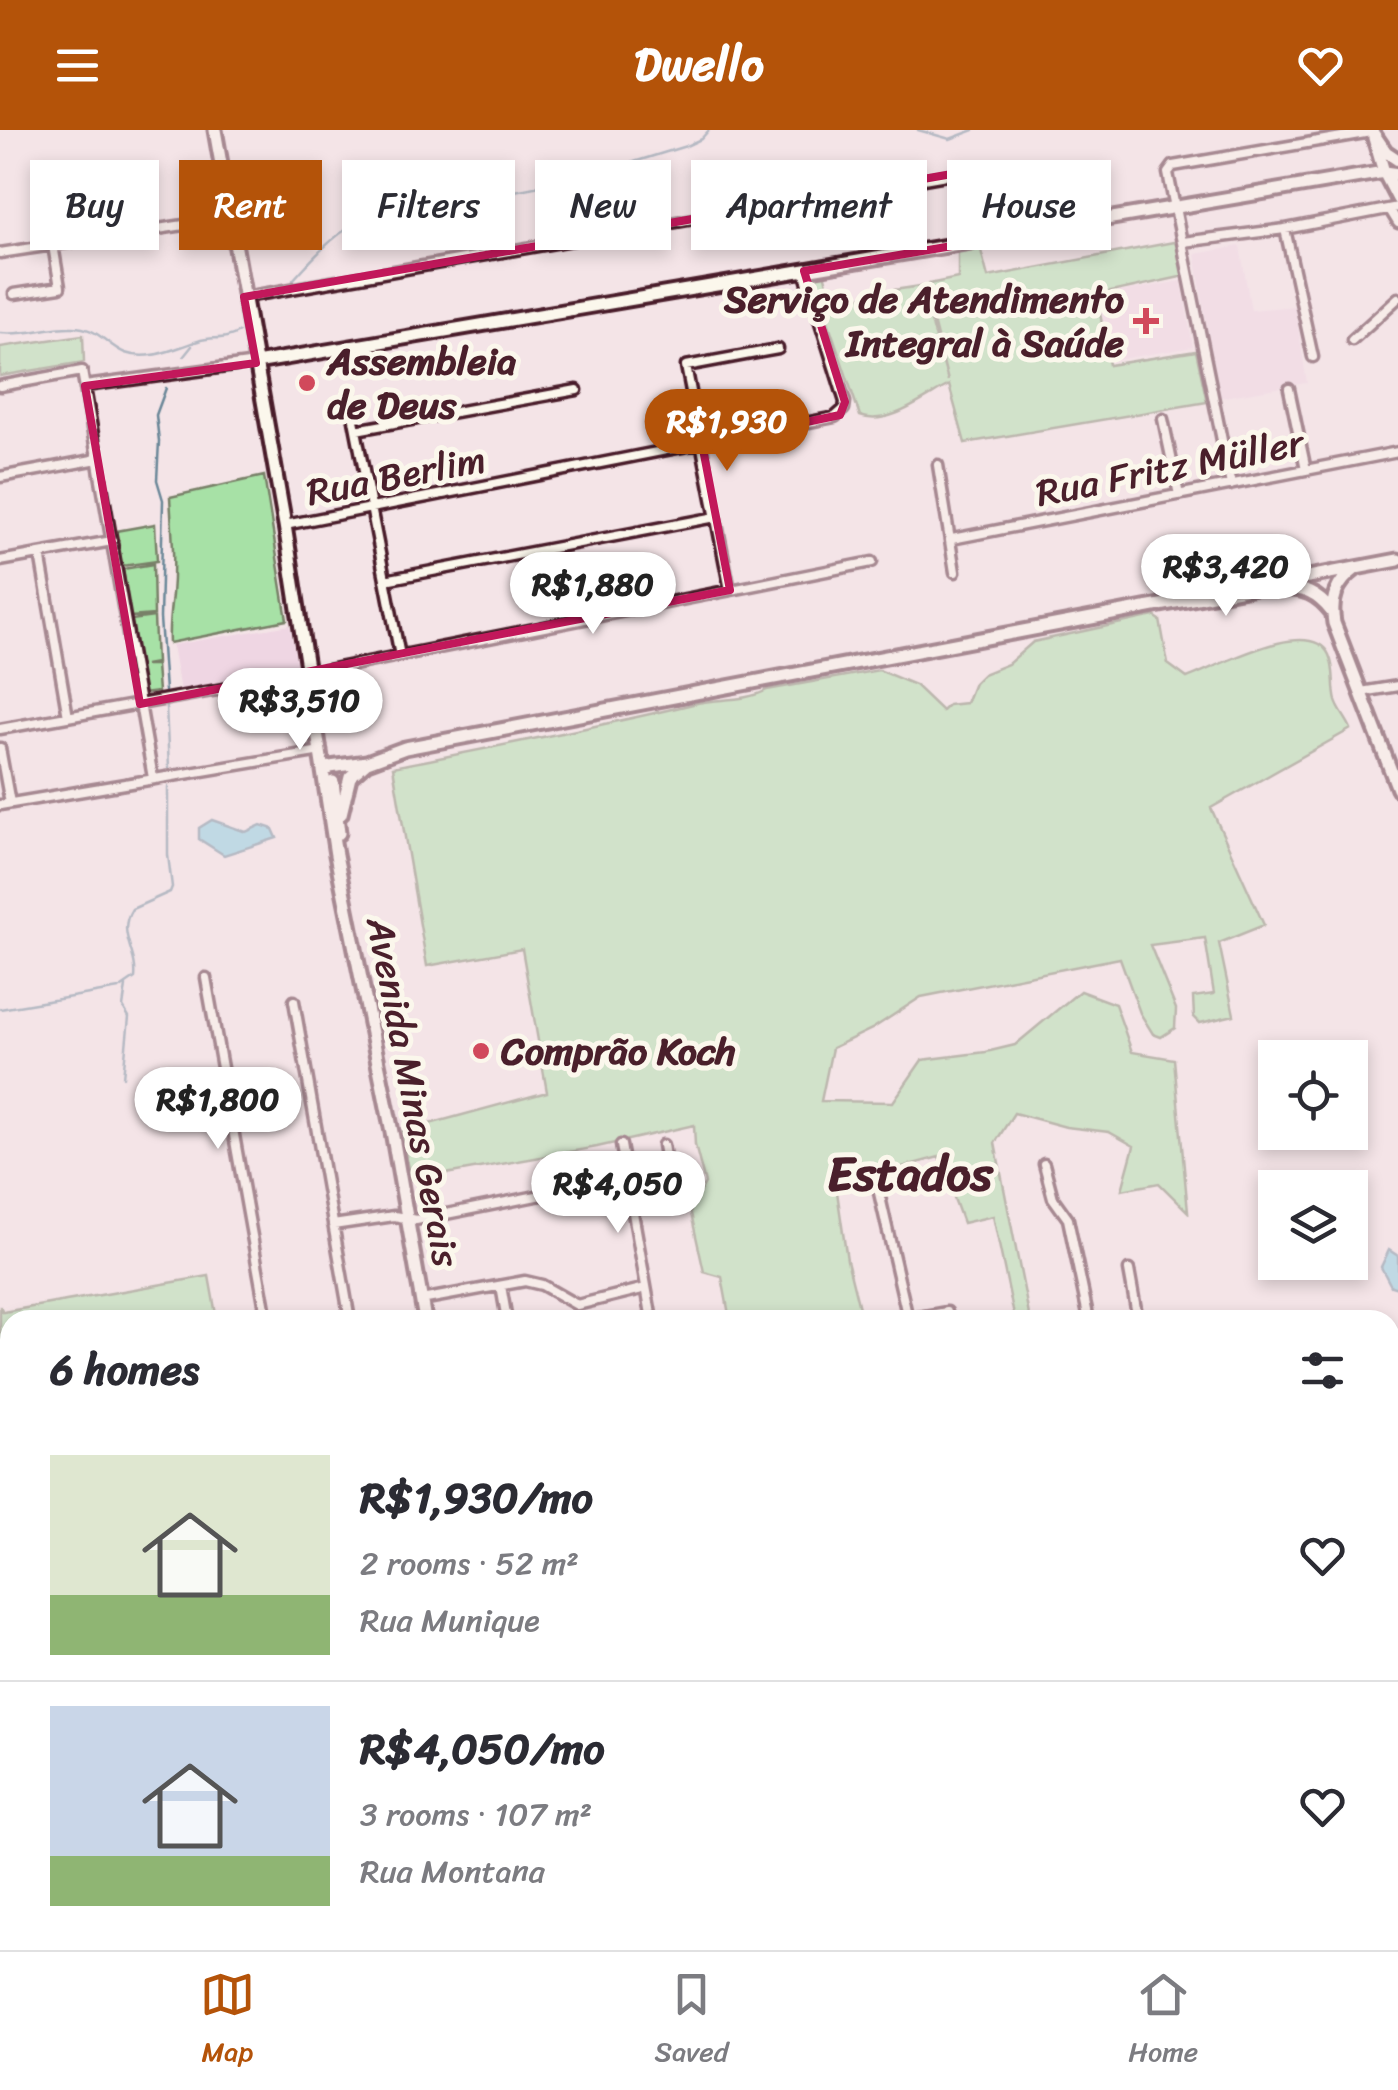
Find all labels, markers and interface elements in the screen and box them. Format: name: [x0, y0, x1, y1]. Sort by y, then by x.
text: Dwello: [634, 25, 764, 105]
icon: menu: [50, 38, 105, 93]
icon: heart: [1293, 38, 1348, 93]
chip: Buy: [30, 160, 159, 250]
chip: Rent: [179, 160, 322, 250]
chip: Filters: [342, 160, 515, 250]
chip: New: [535, 160, 671, 250]
chip: Apartment: [691, 160, 927, 250]
chip: House: [947, 160, 1111, 250]
place label: Serviço de Atendimento Integral à Saúde: [723, 266, 1125, 377]
marker: Serviço de Atendimento Integral à Saúde: [1133, 308, 1159, 334]
place label: Assembleia de Deus: [325, 328, 516, 439]
marker: Assembleia de Deus: [296, 372, 318, 394]
pin: R$1,930: [635, 389, 819, 474]
text: R$1,930: [667, 393, 787, 450]
street label: Rua Fritz Müller: [1030, 409, 1312, 527]
street label: Rua Berlim: [301, 426, 491, 526]
pin: R$3,420: [1134, 534, 1318, 619]
text: R$3,420: [1163, 538, 1289, 595]
pin: R$1,880: [501, 552, 685, 637]
text: R$1,880: [532, 556, 654, 613]
pin: R$3,510: [208, 668, 392, 753]
text: R$3,510: [240, 672, 360, 729]
street label: Avenida Minas Gerais: [346, 910, 480, 1273]
place label: Comprão Koch: [500, 1018, 736, 1085]
marker: Comprão Koch: [470, 1040, 492, 1062]
map controls: [1258, 1040, 1368, 1280]
button: locate: [1258, 1040, 1368, 1150]
pin: R$1,800: [126, 1067, 310, 1152]
text: R$1,800: [156, 1071, 280, 1128]
district label: Estados: [827, 1131, 995, 1216]
pin: R$4,050: [526, 1151, 710, 1236]
text: R$4,050: [553, 1155, 683, 1212]
button: layers: [1258, 1170, 1368, 1280]
text: 6 homes: [50, 1333, 199, 1407]
icon: filters: [1295, 1343, 1350, 1398]
text: R$1,930/mo: [360, 1461, 593, 1535]
icon: home: [130, 1495, 250, 1615]
icon: heart: [1295, 1528, 1350, 1583]
text: 2 rooms · 52 m²: [360, 1535, 579, 1592]
text: Rua Munique: [360, 1592, 540, 1649]
text: R$4,050/mo: [360, 1712, 604, 1786]
icon: home: [130, 1746, 250, 1866]
icon: heart: [1295, 1779, 1350, 1834]
text: 3 rooms · 107 m²: [360, 1786, 592, 1843]
text: Rua Montana: [360, 1843, 545, 1900]
tab: Map: [200, 1967, 255, 2076]
tab: Saved: [655, 1967, 728, 2076]
tab: Home: [1128, 1967, 1198, 2076]

